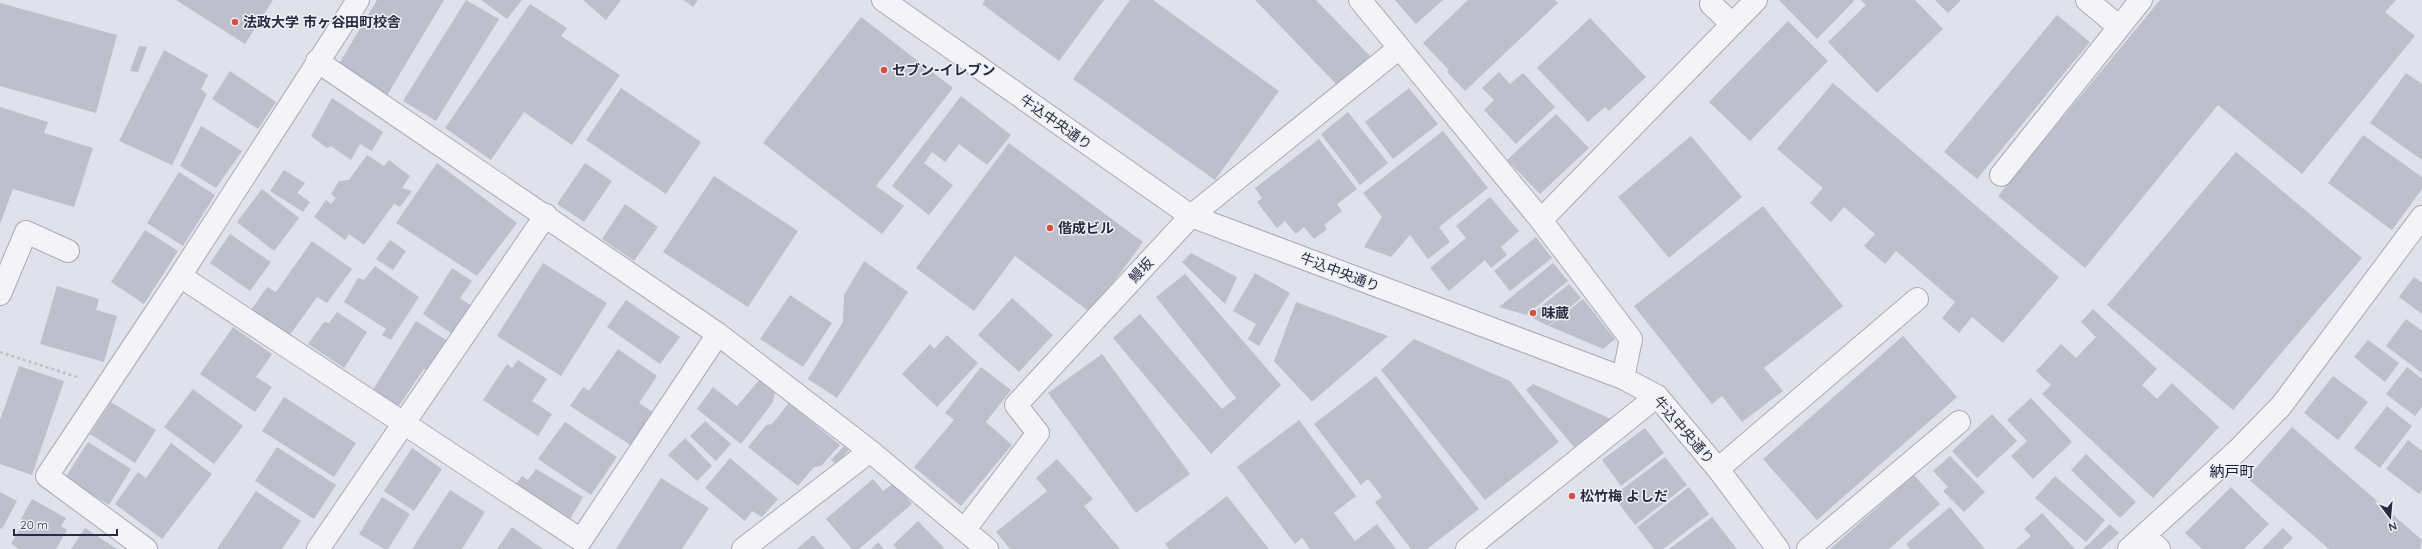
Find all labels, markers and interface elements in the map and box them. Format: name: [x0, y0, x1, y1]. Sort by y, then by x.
place label: 法政大学 市ヶ谷田町校舎: [243, 13, 401, 31]
marker: 法政大学 市ヶ谷田町校舎: [230, 17, 240, 27]
place label: セブン-イレブン: [892, 61, 996, 79]
marker: セブン-イレブン: [879, 65, 889, 75]
street label: 牛込中央通り: [1016, 91, 1096, 153]
place label: 偕成ビル: [1058, 219, 1114, 237]
marker: 偕成ビル: [1045, 223, 1055, 233]
street label: 牛込中央通り: [1298, 249, 1382, 295]
street label: 鰻坂: [1125, 254, 1157, 286]
place label: 味蔵: [1541, 304, 1569, 322]
marker: 味蔵: [1528, 308, 1538, 318]
street label: 牛込中央通り: [1650, 392, 1718, 468]
district label: 納戸町: [2209, 462, 2255, 481]
place label: 松竹梅 よしだ: [1580, 487, 1668, 505]
marker: 松竹梅 よしだ: [1567, 491, 1577, 501]
north arrow: [2370, 497, 2410, 537]
scale bar: [14, 511, 117, 537]
text: 20 m: [20, 517, 48, 532]
text: N: [2387, 519, 2399, 534]

